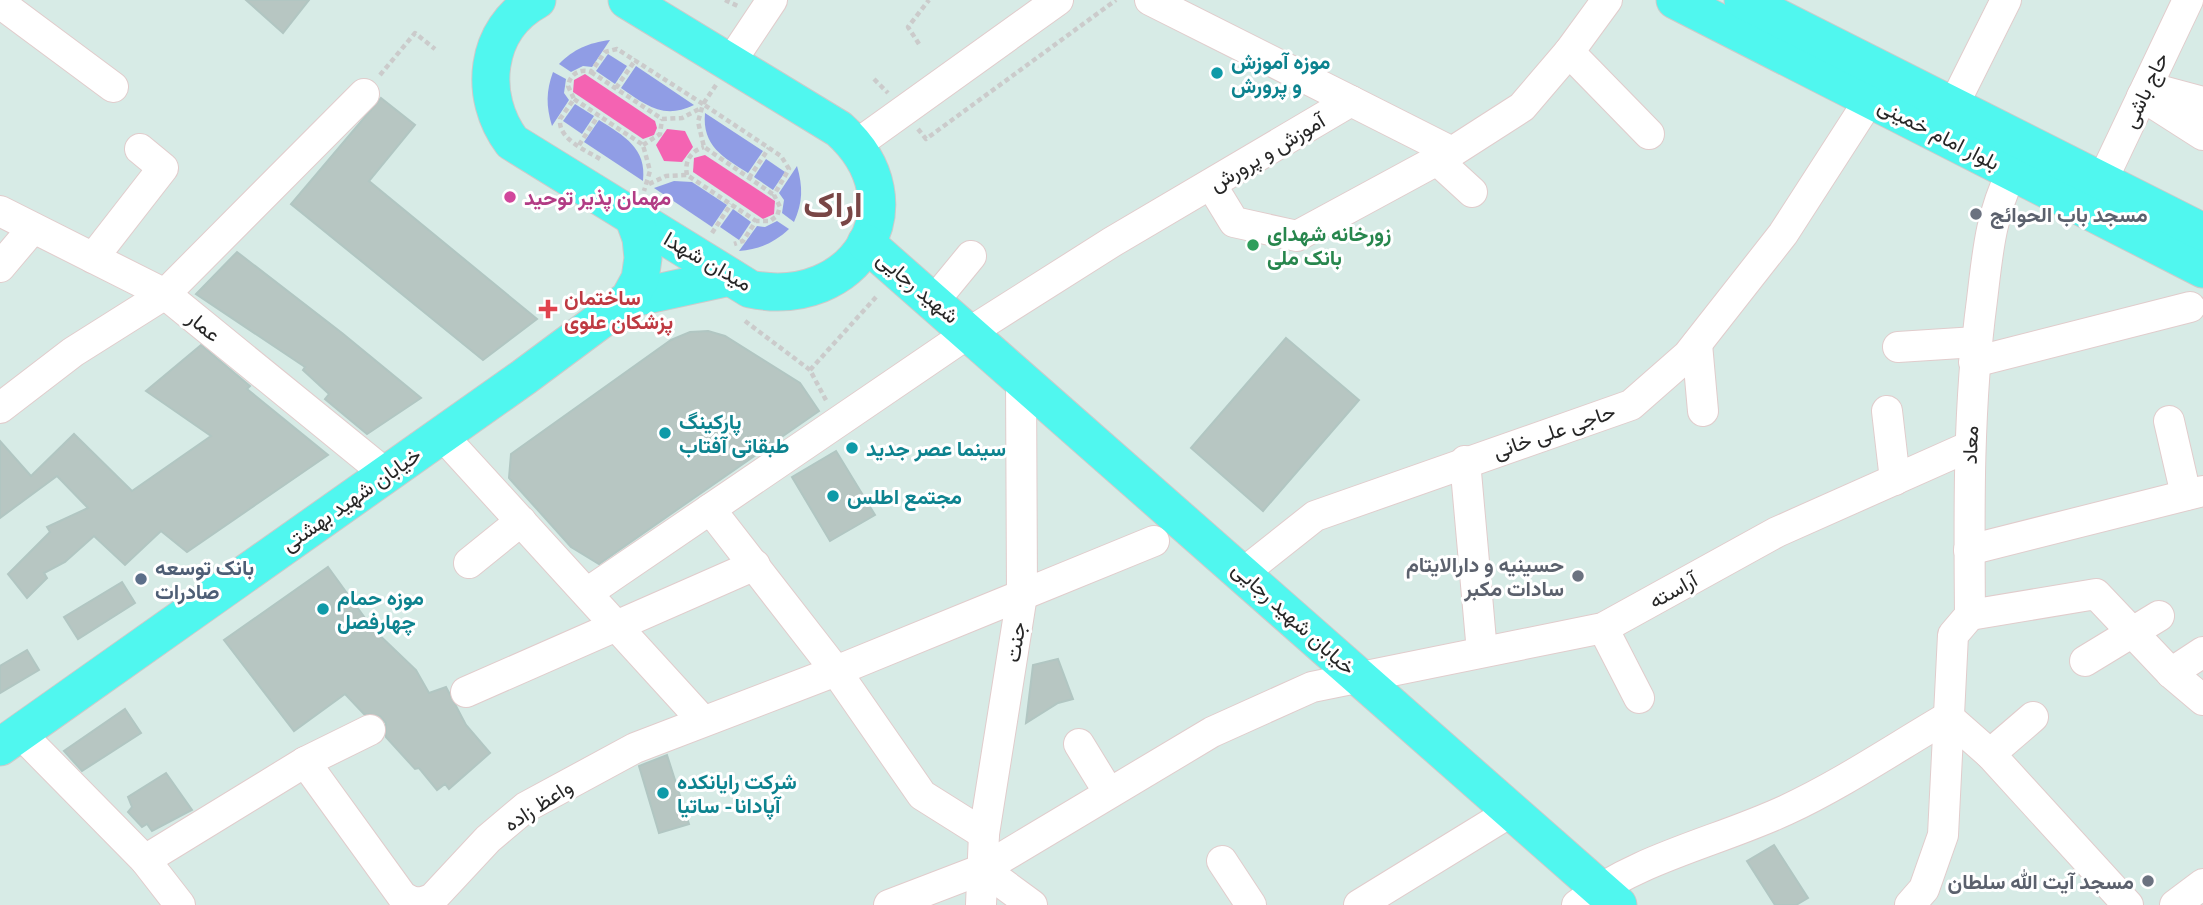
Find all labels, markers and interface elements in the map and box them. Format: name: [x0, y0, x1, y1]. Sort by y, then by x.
street label: حاج باشی: [2117, 48, 2175, 133]
place label: موزه آموزش و پرورش: [1231, 49, 1330, 100]
marker: موزه آموزش و پرورش: [1209, 65, 1225, 81]
street label: بلوار امام خمینی: [1873, 93, 2004, 177]
street label: آموزش و پرورش: [1205, 107, 1332, 198]
district label: اراک: [803, 184, 863, 227]
place label: مهمان پذیر توحید: [524, 185, 671, 212]
marker: مهمان پذیر توحید: [502, 189, 518, 205]
place label: مسجد باب الحوائج: [1990, 202, 2148, 229]
marker: مسجد باب الحوائج: [1968, 206, 1984, 222]
place label: زورخانه شهدای بانک ملی: [1267, 221, 1391, 270]
street label: میدان شهدا: [659, 226, 756, 297]
marker: زورخانه شهدای بانک ملی: [1245, 237, 1261, 253]
street label: شهید رجایی: [871, 246, 964, 329]
place label: ساختمان پزشکان علوی: [564, 285, 673, 336]
marker: ساختمان پزشکان علوی: [538, 299, 558, 319]
street label: عمار: [181, 304, 226, 348]
street label: حاجی علی خانی: [1489, 398, 1619, 464]
place label: پارکینگ طبقاتی آفتاب: [679, 409, 790, 458]
marker: پارکینگ طبقاتی آفتاب: [657, 425, 673, 441]
street label: معاد: [1957, 425, 1983, 465]
place label: سینما عصر جدید: [866, 436, 1006, 462]
marker: سینما عصر جدید: [844, 440, 860, 456]
street label: خیابان شهید بهشتی: [276, 442, 426, 557]
place label: مجتمع اطلس: [847, 484, 962, 511]
marker: مجتمع اطلس: [825, 488, 841, 504]
place label: حسینیه و دارالایتام سادات مکبر: [1406, 552, 1564, 602]
place label: بانک توسعه صادرات: [155, 555, 254, 605]
street label: خیابان شهید رجایی: [1227, 556, 1361, 681]
street label: آراسته: [1645, 566, 1704, 614]
marker: حسینیه و دارالایتام سادات مکبر: [1570, 568, 1586, 584]
marker: بانک توسعه صادرات: [133, 571, 149, 587]
place label: موزه حمام چهارفصل: [337, 585, 424, 636]
marker: موزه حمام چهارفصل: [315, 601, 331, 617]
street label: جنت: [999, 620, 1031, 664]
place label: شرکت رایانکده آپادانا - ساتیا: [677, 769, 797, 820]
street label: واعظ زاده: [499, 774, 578, 837]
marker: شرکت رایانکده آپادانا - ساتیا: [655, 785, 671, 801]
place label: مسجد آیت الله سلطان: [1948, 869, 2134, 894]
marker: مسجد آیت الله سلطان: [2140, 873, 2156, 889]

